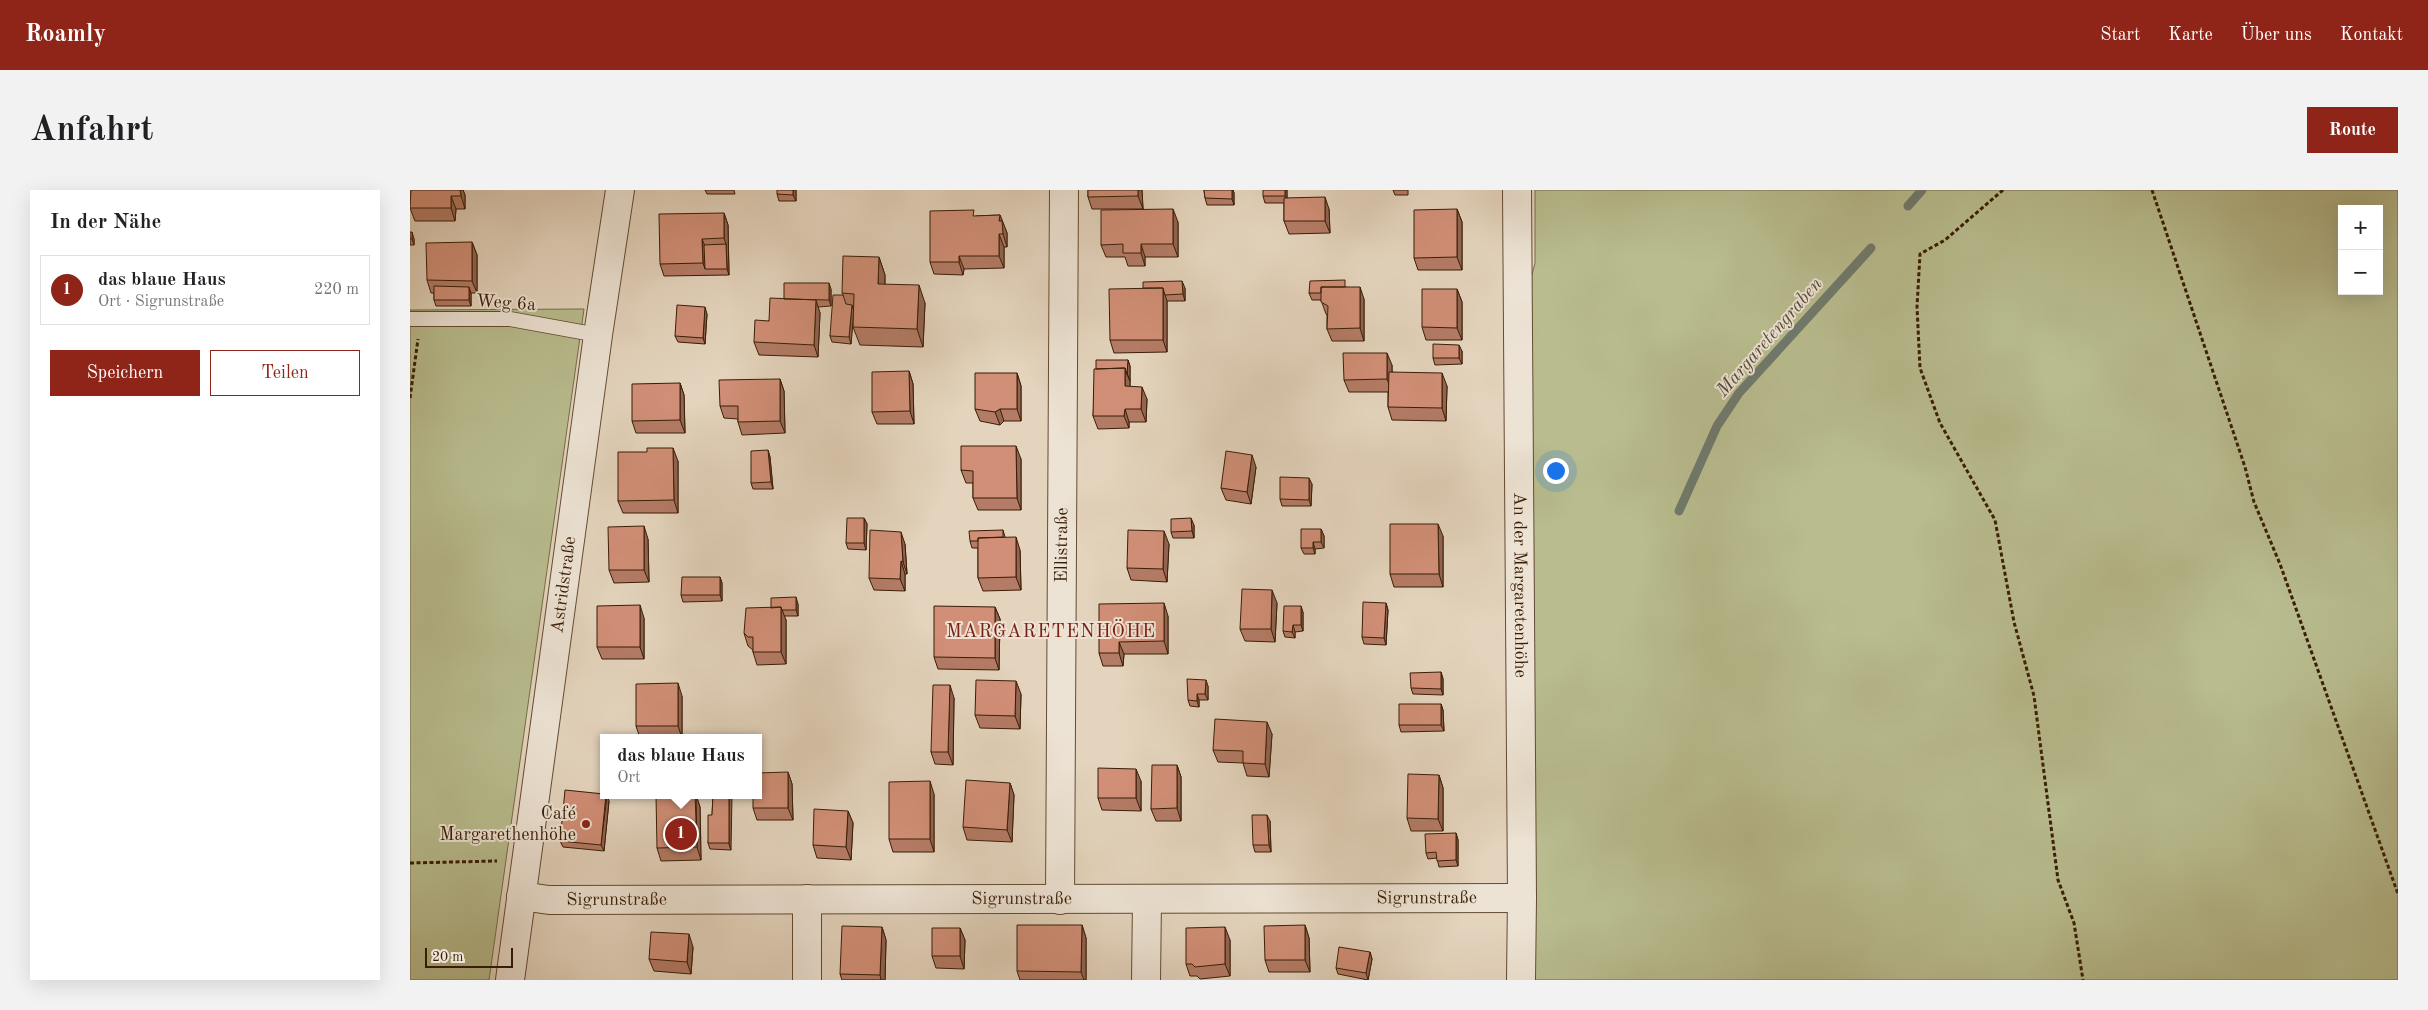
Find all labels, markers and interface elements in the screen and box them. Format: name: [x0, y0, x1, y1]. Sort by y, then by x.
text: Roamly: [25, 23, 106, 47]
text: Start: [2100, 26, 2140, 44]
text: Karte: [2168, 26, 2213, 44]
text: Über uns: [2241, 26, 2312, 44]
text: Kontakt: [2340, 26, 2403, 44]
button: Route: [2307, 107, 2398, 153]
text: Anfahrt: [30, 113, 153, 148]
map controls: [2338, 205, 2383, 295]
button: +: [2338, 205, 2383, 250]
text: In der Nähe: [50, 212, 161, 233]
button: −: [2338, 250, 2383, 295]
text: das blaue Haus: [98, 271, 226, 290]
water label: Margaretengraben: [1713, 275, 1827, 402]
text: 1: [62, 282, 72, 298]
text: 220 m: [314, 282, 359, 298]
street label: Weg 6a: [476, 292, 537, 314]
text: Ort · Sigrunstraße: [98, 294, 224, 310]
button: Speichern: [50, 350, 200, 396]
button: Teilen: [210, 350, 360, 396]
your location: [1543, 458, 1569, 484]
street label: An der Margaretenhöhe: [1510, 492, 1529, 678]
street label: Ellistraße: [1053, 507, 1071, 583]
street label: Astridstraße: [548, 535, 579, 634]
district label: MARGARETENHÖHE: [946, 619, 1156, 642]
popup: [600, 734, 762, 799]
text: das blaue Haus: [617, 747, 745, 766]
text: Ort: [617, 770, 641, 786]
place label: Café Margarethenhöhe: [439, 805, 576, 844]
pin: 1: [665, 815, 697, 853]
marker: Café Margarethenhöhe: [580, 818, 592, 830]
street label: Sigrunstraße: [1376, 889, 1477, 907]
street label: Sigrunstraße: [971, 890, 1072, 908]
street label: Sigrunstraße: [566, 891, 667, 909]
scale bar: [425, 945, 512, 968]
text: 20 m: [432, 950, 463, 964]

